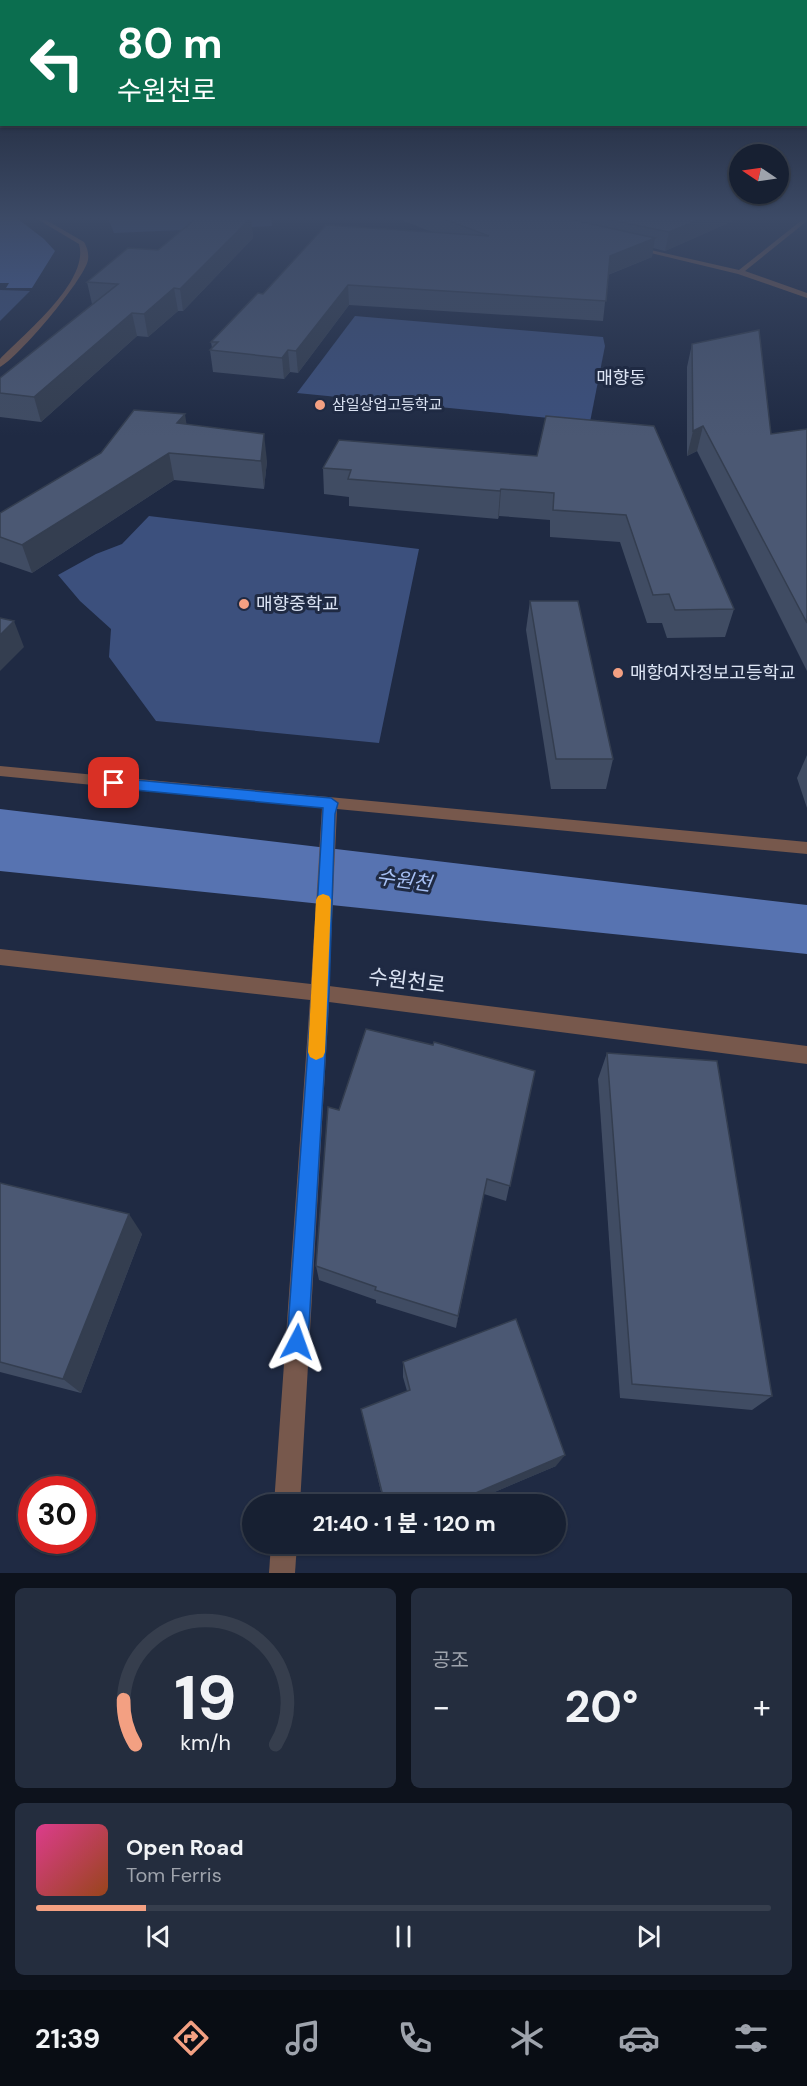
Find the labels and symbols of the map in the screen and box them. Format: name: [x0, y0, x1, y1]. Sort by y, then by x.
north arrow: [729, 144, 789, 204]
district label: 매향동: [596, 366, 646, 390]
place label: 삼일상업고등학교: [332, 395, 442, 415]
marker: 삼일상업고등학교: [313, 398, 327, 412]
place label: 매향중학교: [256, 592, 339, 616]
marker: 매향중학교: [237, 597, 251, 611]
place label: 매향여자정보고등학교: [630, 661, 796, 685]
marker: 매향여자정보고등학교: [611, 666, 625, 680]
pin: [88, 757, 139, 808]
water label: 수원천: [375, 863, 436, 897]
street label: 수원천로: [367, 962, 447, 1000]
position arrow: [265, 1310, 329, 1374]
speed limit sign: 30: [18, 1476, 96, 1554]

